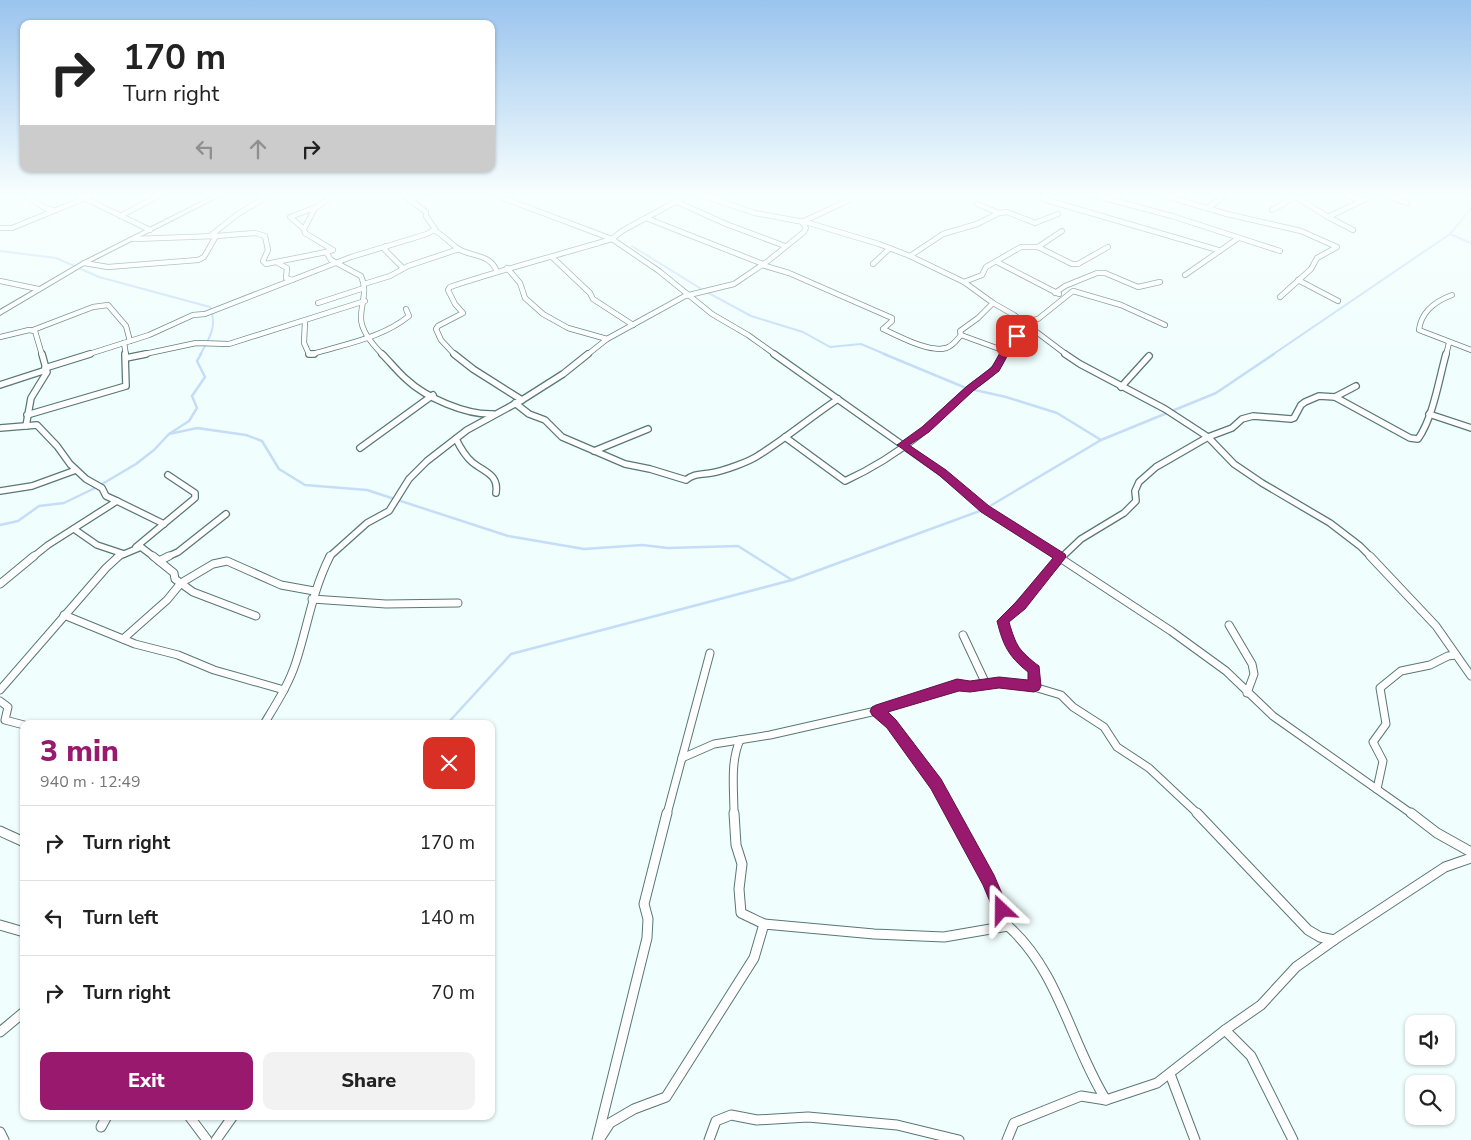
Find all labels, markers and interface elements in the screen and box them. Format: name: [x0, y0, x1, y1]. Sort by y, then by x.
text: 170 m: [123, 34, 226, 81]
icon: right: [40, 40, 105, 105]
text: Turn right: [123, 79, 219, 109]
icon: left: [191, 135, 219, 163]
icon: ahead: [244, 135, 272, 163]
icon: right: [297, 135, 325, 163]
pin: [996, 315, 1038, 357]
icon: arrive: [1003, 322, 1031, 350]
text: 3 min: [40, 731, 119, 772]
button: close: [423, 737, 475, 789]
text: 940 m · 12:49: [40, 771, 141, 793]
icon: right: [40, 829, 68, 857]
text: Turn right: [83, 830, 170, 856]
text: 170 m: [420, 830, 475, 856]
position arrow: [975, 883, 1027, 935]
icon: left: [40, 904, 68, 932]
text: Turn left: [83, 905, 158, 931]
text: 140 m: [420, 905, 475, 931]
icon: right: [40, 979, 68, 1007]
text: Turn right: [83, 980, 170, 1006]
text: 70 m: [431, 980, 475, 1006]
map controls: [1405, 1015, 1455, 1125]
button: sound: [1405, 1015, 1455, 1065]
button: Exit: [40, 1052, 253, 1110]
button: Share: [263, 1052, 475, 1110]
button: search: [1405, 1075, 1455, 1125]

